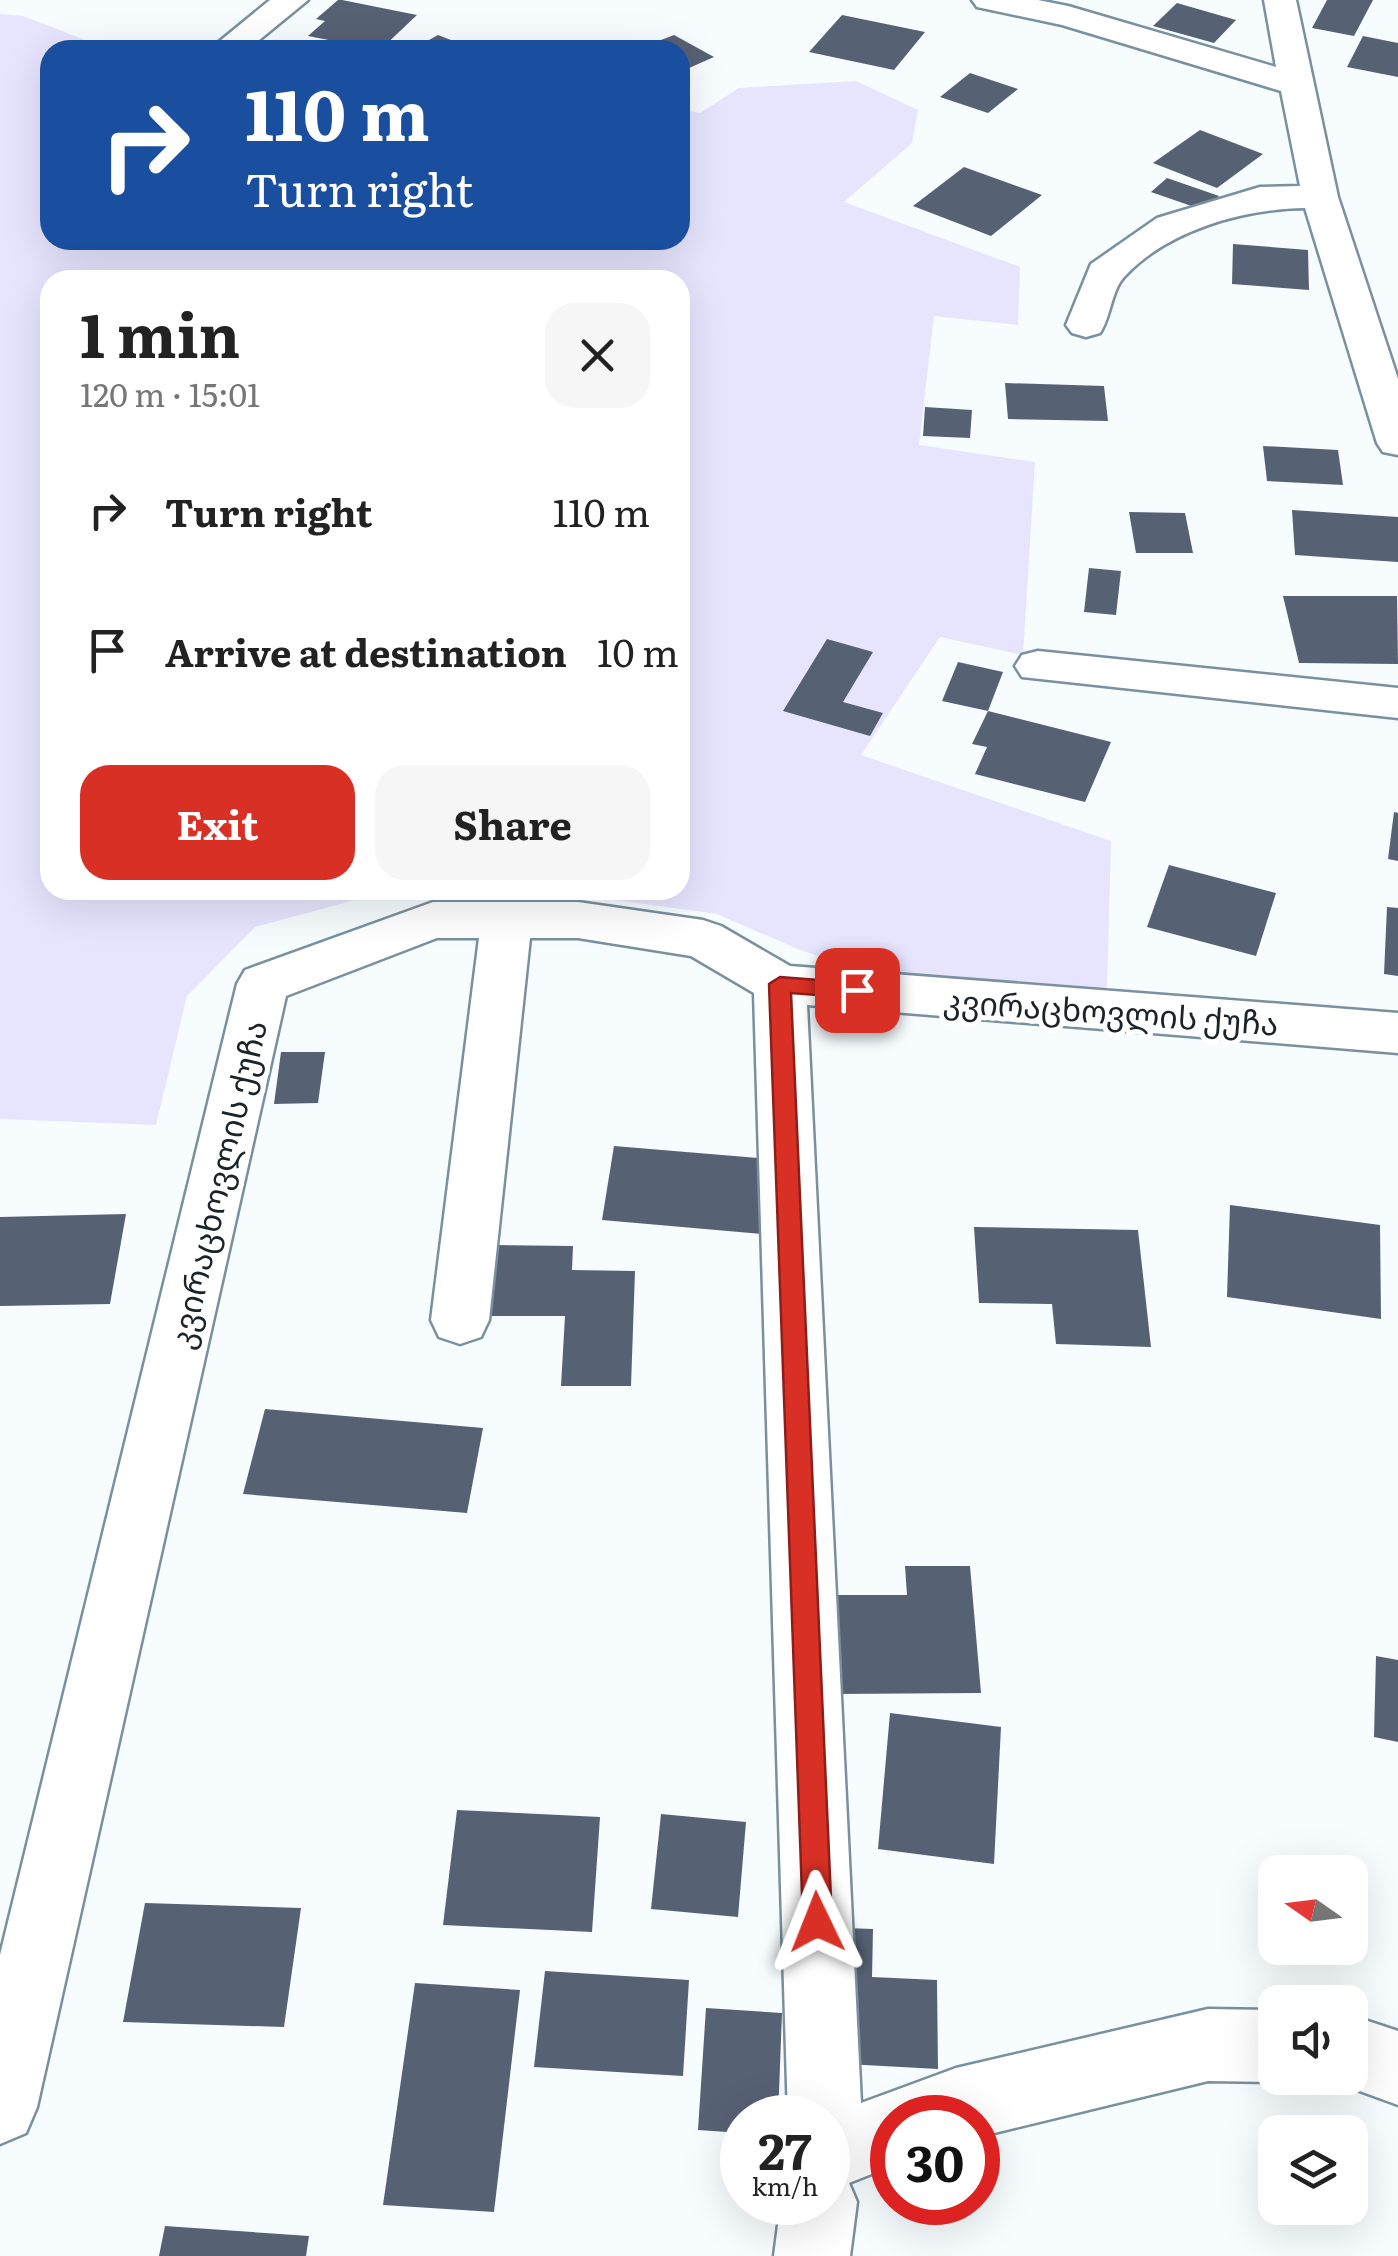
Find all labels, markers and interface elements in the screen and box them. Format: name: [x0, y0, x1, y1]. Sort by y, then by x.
text: 110 m: [245, 59, 430, 163]
icon: right: [80, 80, 210, 210]
text: Turn right: [245, 154, 473, 221]
text: 1 min: [80, 287, 240, 376]
button: close: [545, 303, 650, 408]
text: 120 m · 15:01: [80, 369, 260, 417]
text: Turn right: [165, 482, 372, 539]
text: 110 m: [553, 482, 650, 539]
icon: right: [80, 483, 135, 538]
text: Arrive at destination: [165, 622, 567, 679]
text: 10 m: [597, 622, 679, 679]
icon: arrive: [80, 623, 135, 678]
button: Exit: [80, 765, 355, 880]
button: Share: [375, 765, 650, 880]
pin: [815, 948, 900, 1033]
icon: arrive: [830, 963, 885, 1018]
street label: კვირაცხოვლის ქუჩა: [942, 974, 1280, 1046]
street label: კვირაცხოვლის ქუჩა: [155, 1015, 277, 1353]
north arrow: [1258, 1855, 1368, 1965]
map controls: [1258, 1855, 1368, 2225]
position arrow: [765, 1870, 869, 1974]
button: sound: [1258, 1985, 1368, 2095]
speed limit sign: 30: [870, 2095, 1000, 2225]
text: 27: [758, 2111, 812, 2185]
button: layers: [1258, 2115, 1368, 2225]
text: km/h: [752, 2167, 818, 2204]

